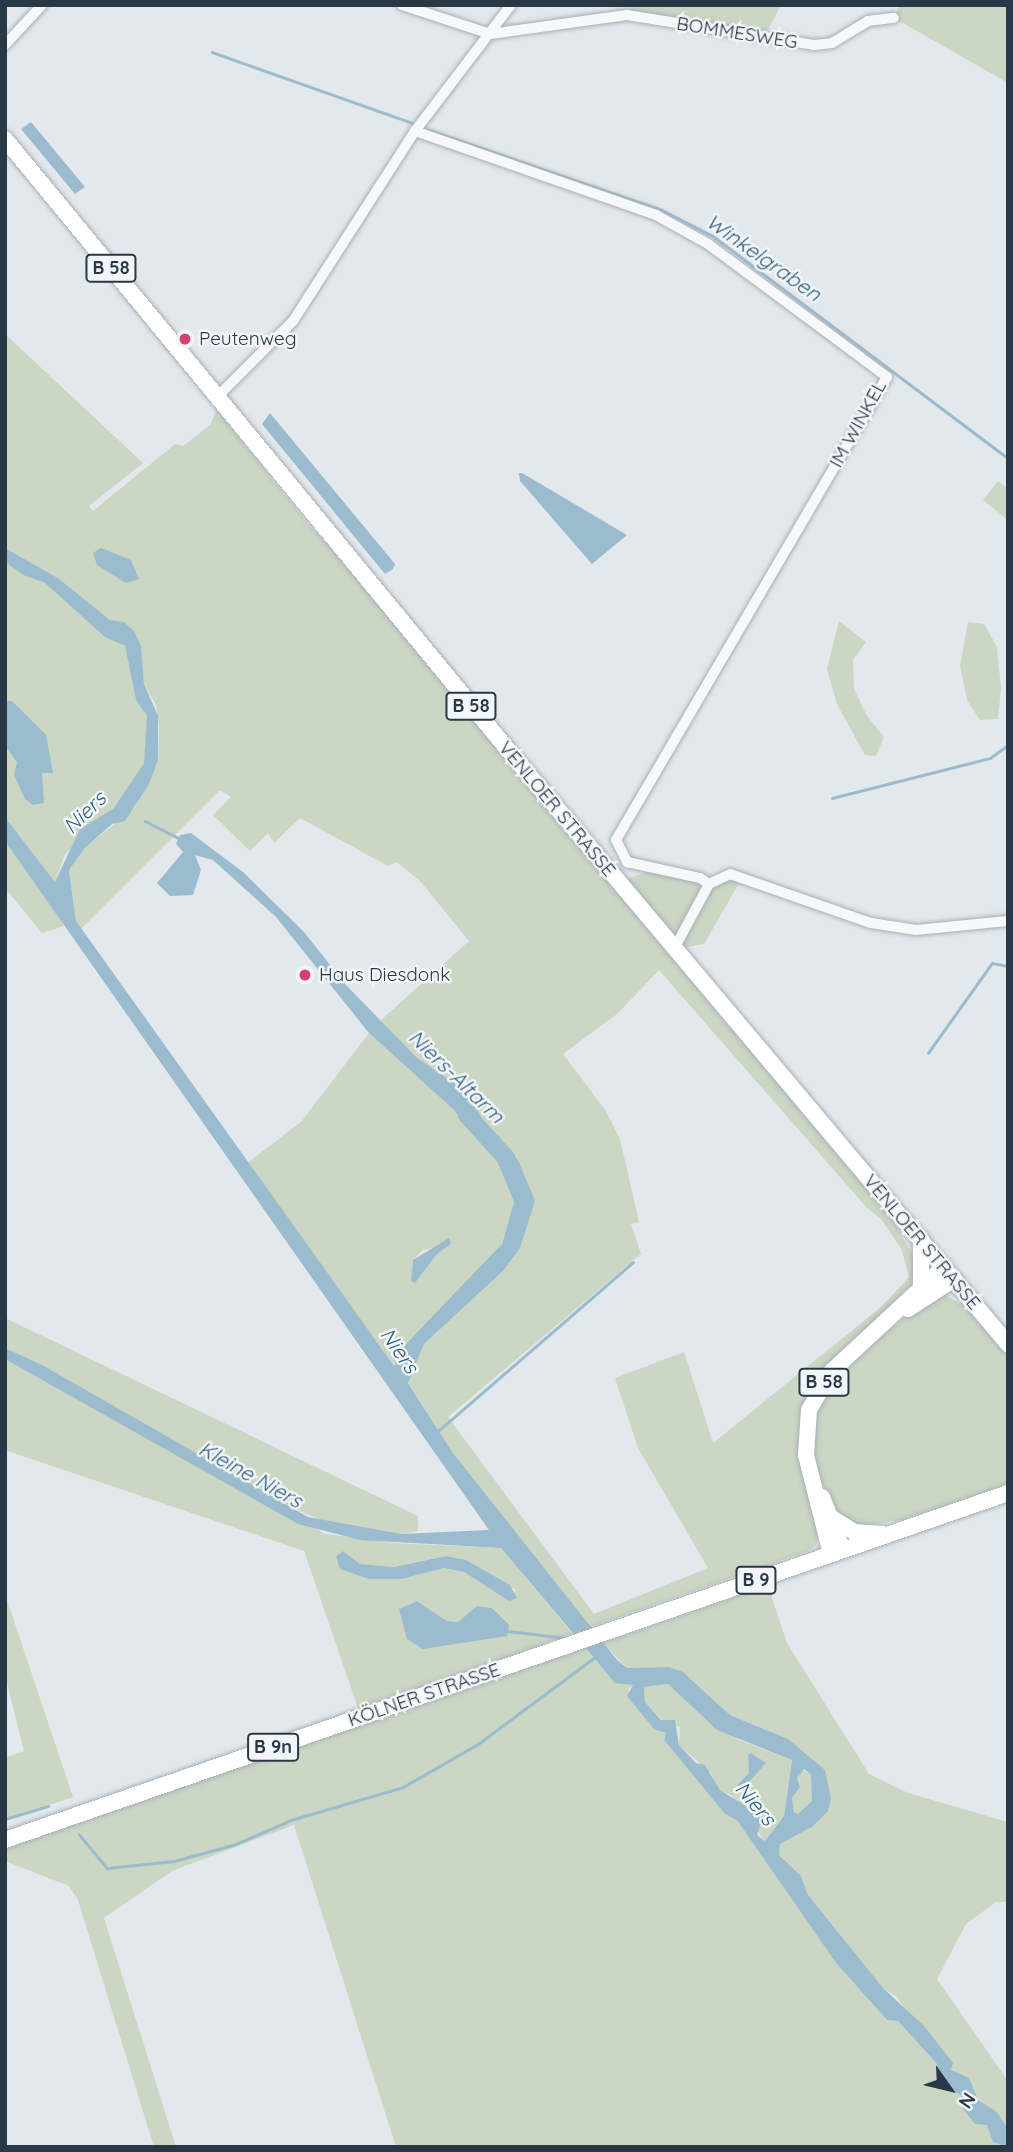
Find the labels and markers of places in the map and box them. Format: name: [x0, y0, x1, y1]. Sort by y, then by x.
place label: Peutenweg: [199, 328, 297, 350]
marker: Peutenweg: [177, 331, 193, 347]
place label: Haus Diesdonk: [319, 964, 450, 986]
marker: Haus Diesdonk: [297, 967, 313, 983]

